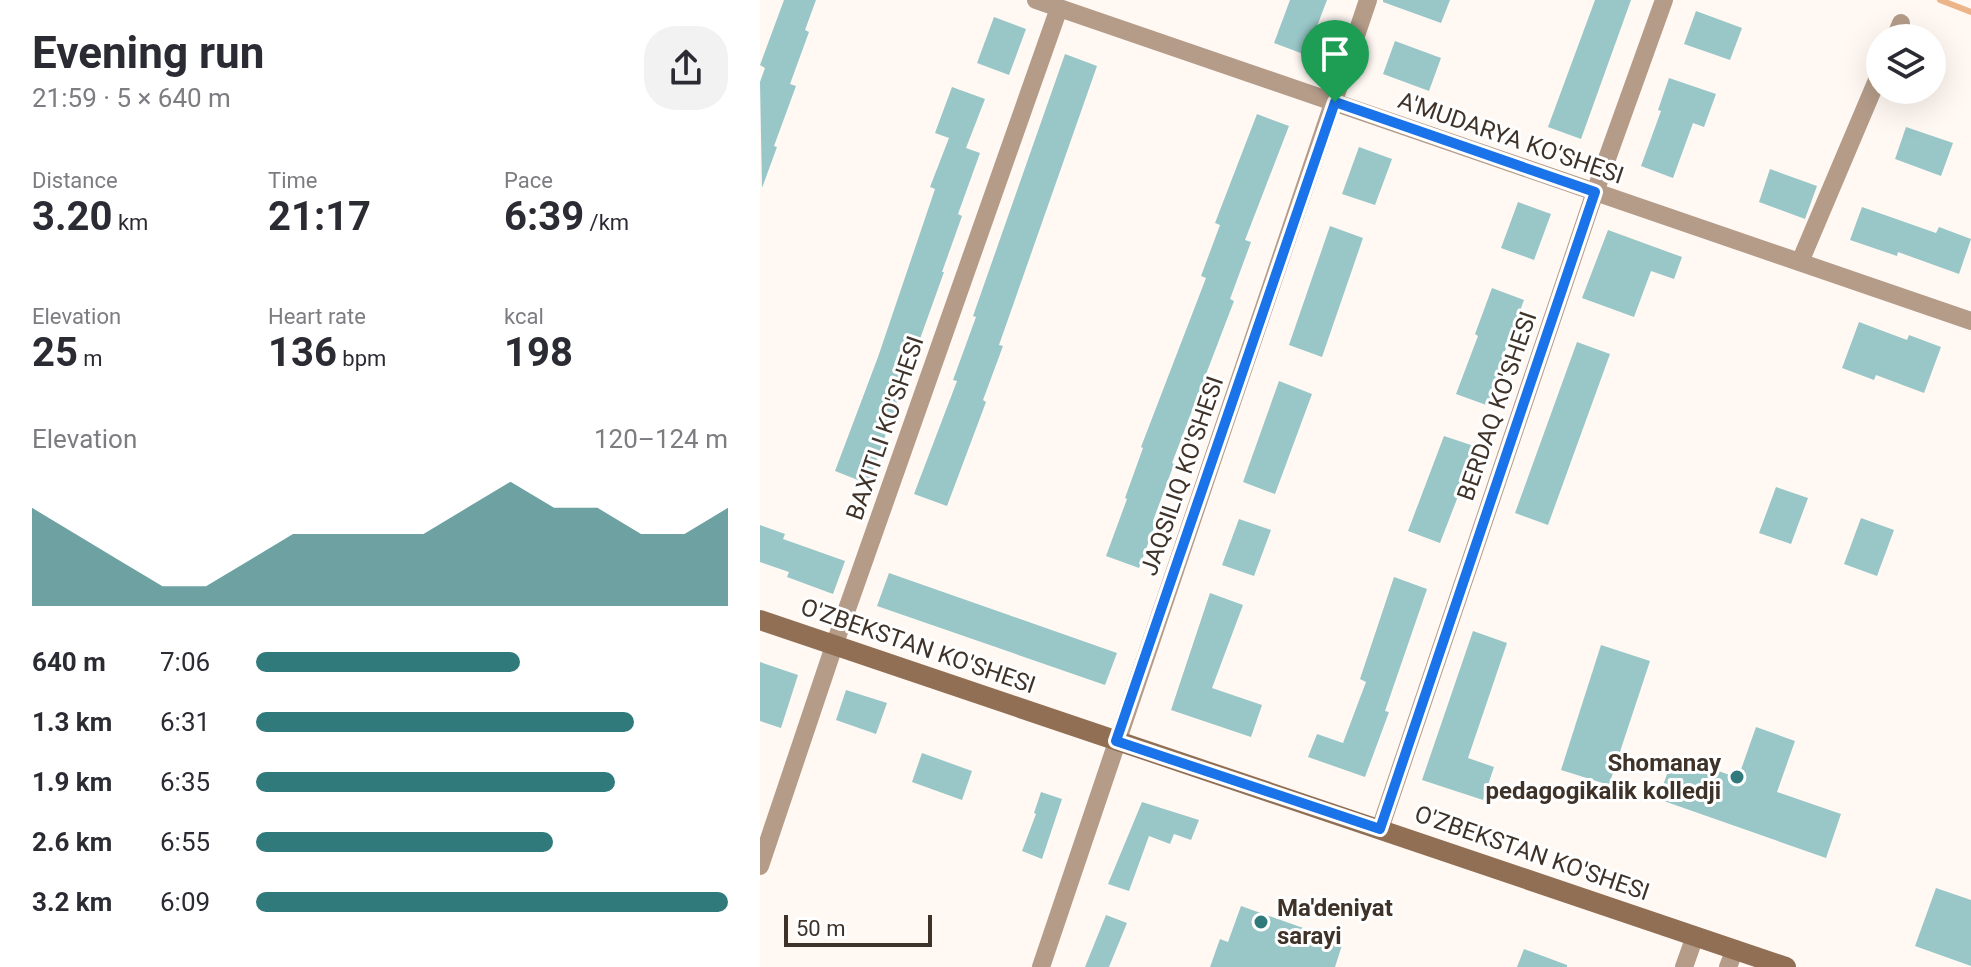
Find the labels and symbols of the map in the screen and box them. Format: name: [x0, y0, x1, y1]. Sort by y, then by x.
pin: [1301, 20, 1369, 102]
street label: A'MUDARYA KO'SHESI: [1395, 86, 1627, 190]
street label: BERDAQ KO'SHESI: [1452, 308, 1542, 504]
street label: BAXITLI KO'SHESI: [840, 332, 930, 524]
street label: JAQSILIQ KO'SHESI: [1135, 373, 1229, 579]
street label: O'ZBEKSTAN KO'SHESI: [797, 593, 1039, 699]
place label: Shomanay pedagogikalik kolledji: [1486, 749, 1722, 805]
marker: Shomanay pedagogikalik kolledji: [1728, 768, 1746, 786]
street label: O'ZBEKSTAN KO'SHESI: [1411, 800, 1653, 906]
place label: Ma'deniyat sarayi: [1277, 894, 1393, 950]
scale bar: [784, 911, 932, 947]
marker: Ma'deniyat sarayi: [1252, 913, 1270, 931]

